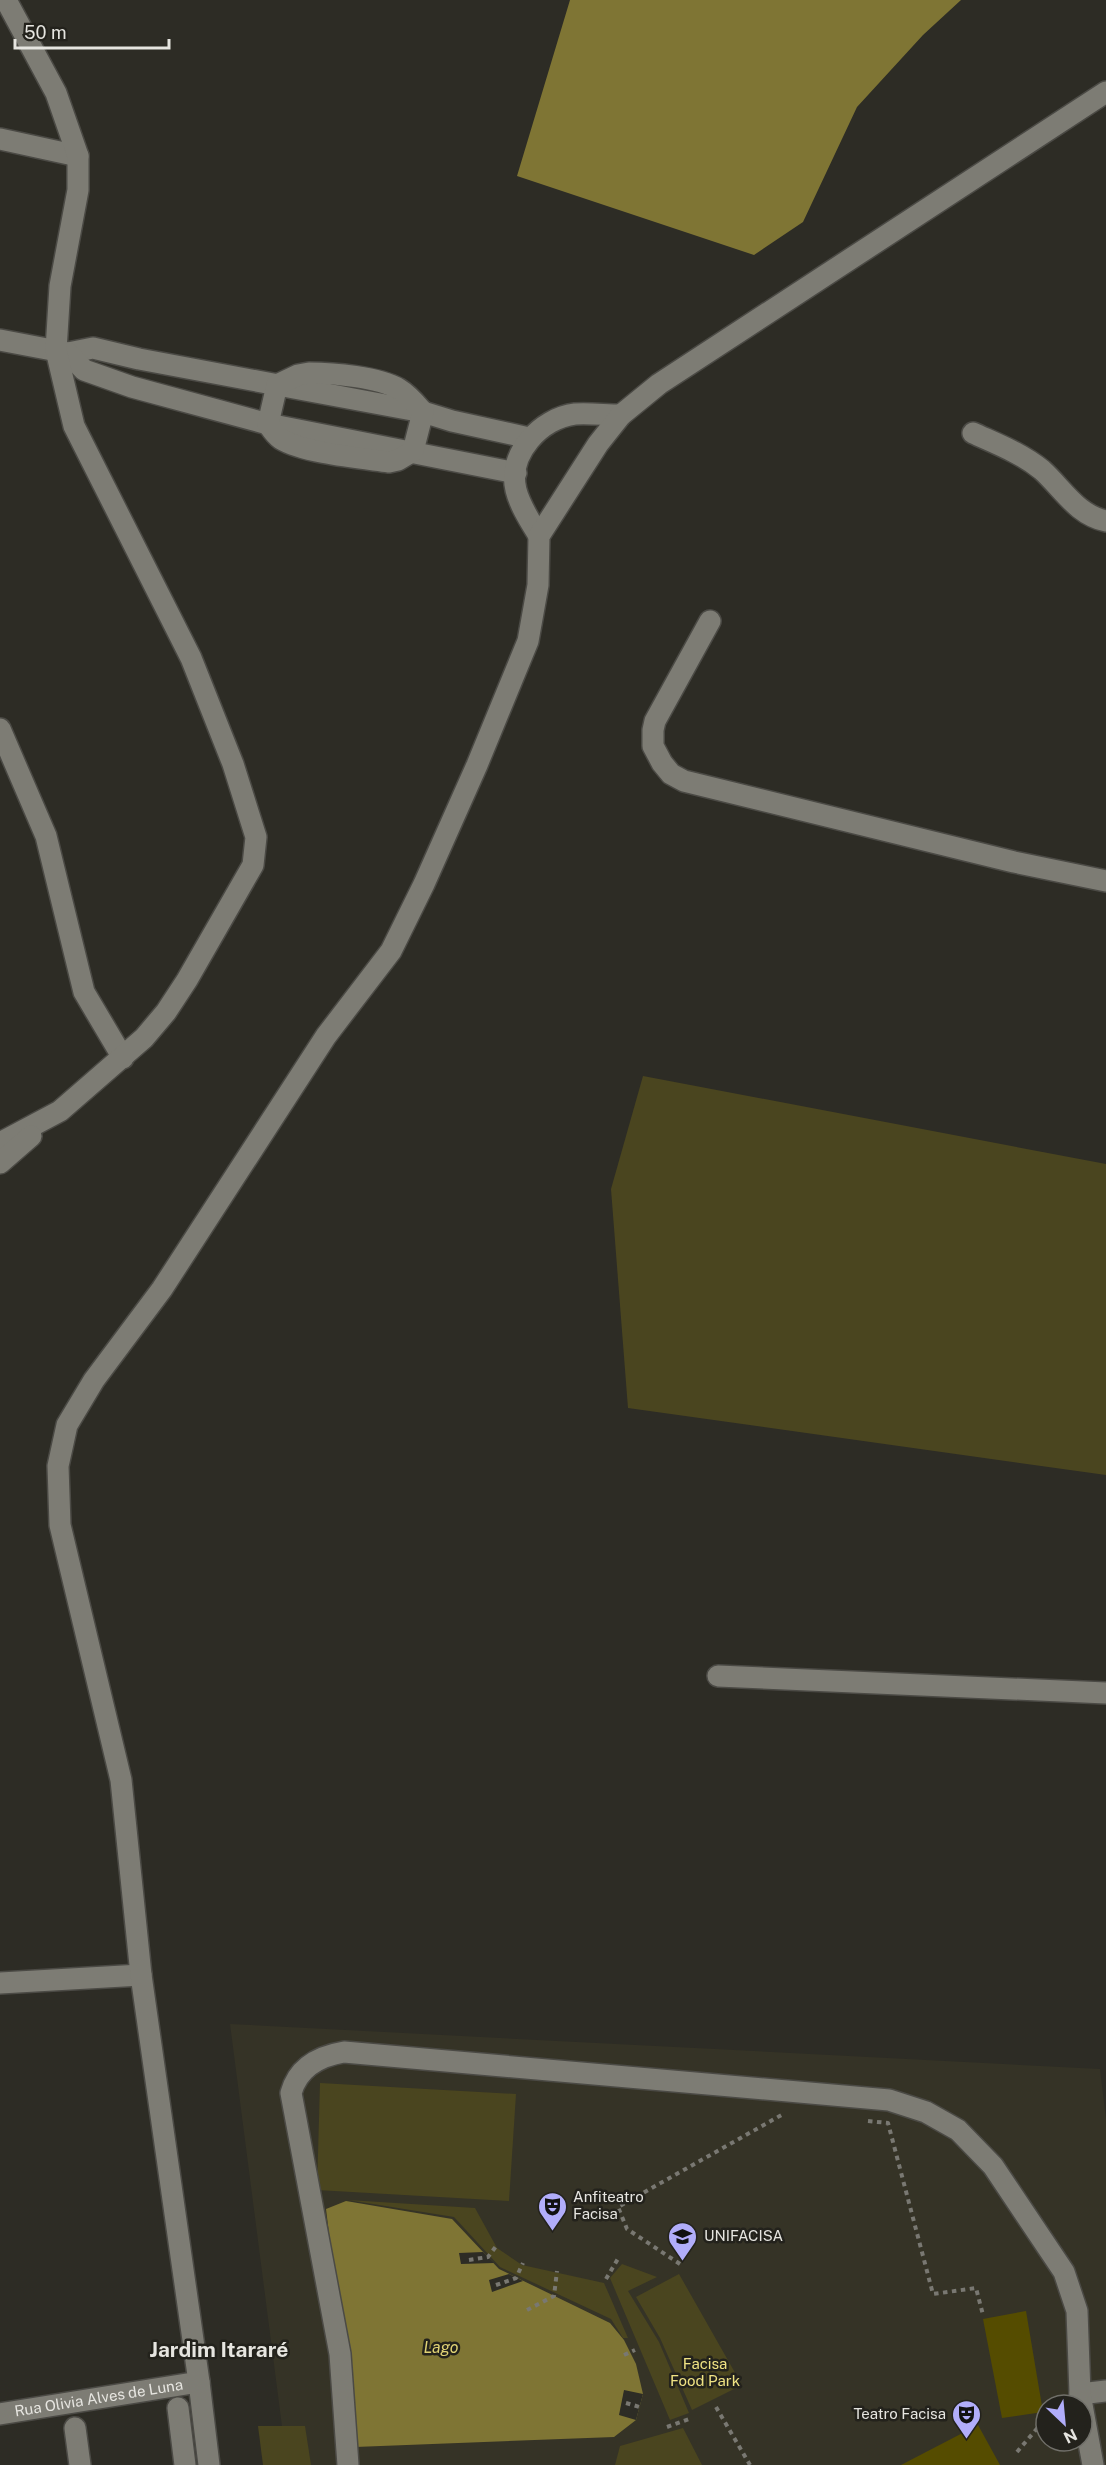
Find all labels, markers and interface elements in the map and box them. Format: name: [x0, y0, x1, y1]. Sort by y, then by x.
scale bar: [15, 12, 170, 50]
text: 50 m: [24, 22, 67, 43]
place label: Anfiteatro Facisa: [573, 2188, 644, 2222]
theatre icon: Anfiteatro Facisa: [536, 2190, 568, 2232]
school or university icon: UNIFACISA: [667, 2220, 699, 2262]
place label: UNIFACISA: [704, 2227, 783, 2244]
district label: Jardim Itararé: [150, 2337, 288, 2362]
water label: Lago: [423, 2338, 459, 2357]
park label: Facisa Food Park: [670, 2355, 740, 2389]
street label: Rua Olivia Alves de Luna: [13, 2376, 184, 2420]
north arrow: [1034, 2393, 1094, 2453]
theatre icon: Teatro Facisa: [951, 2398, 983, 2440]
place label: Teatro Facisa: [853, 2405, 946, 2422]
text: N: [1061, 2425, 1080, 2447]

